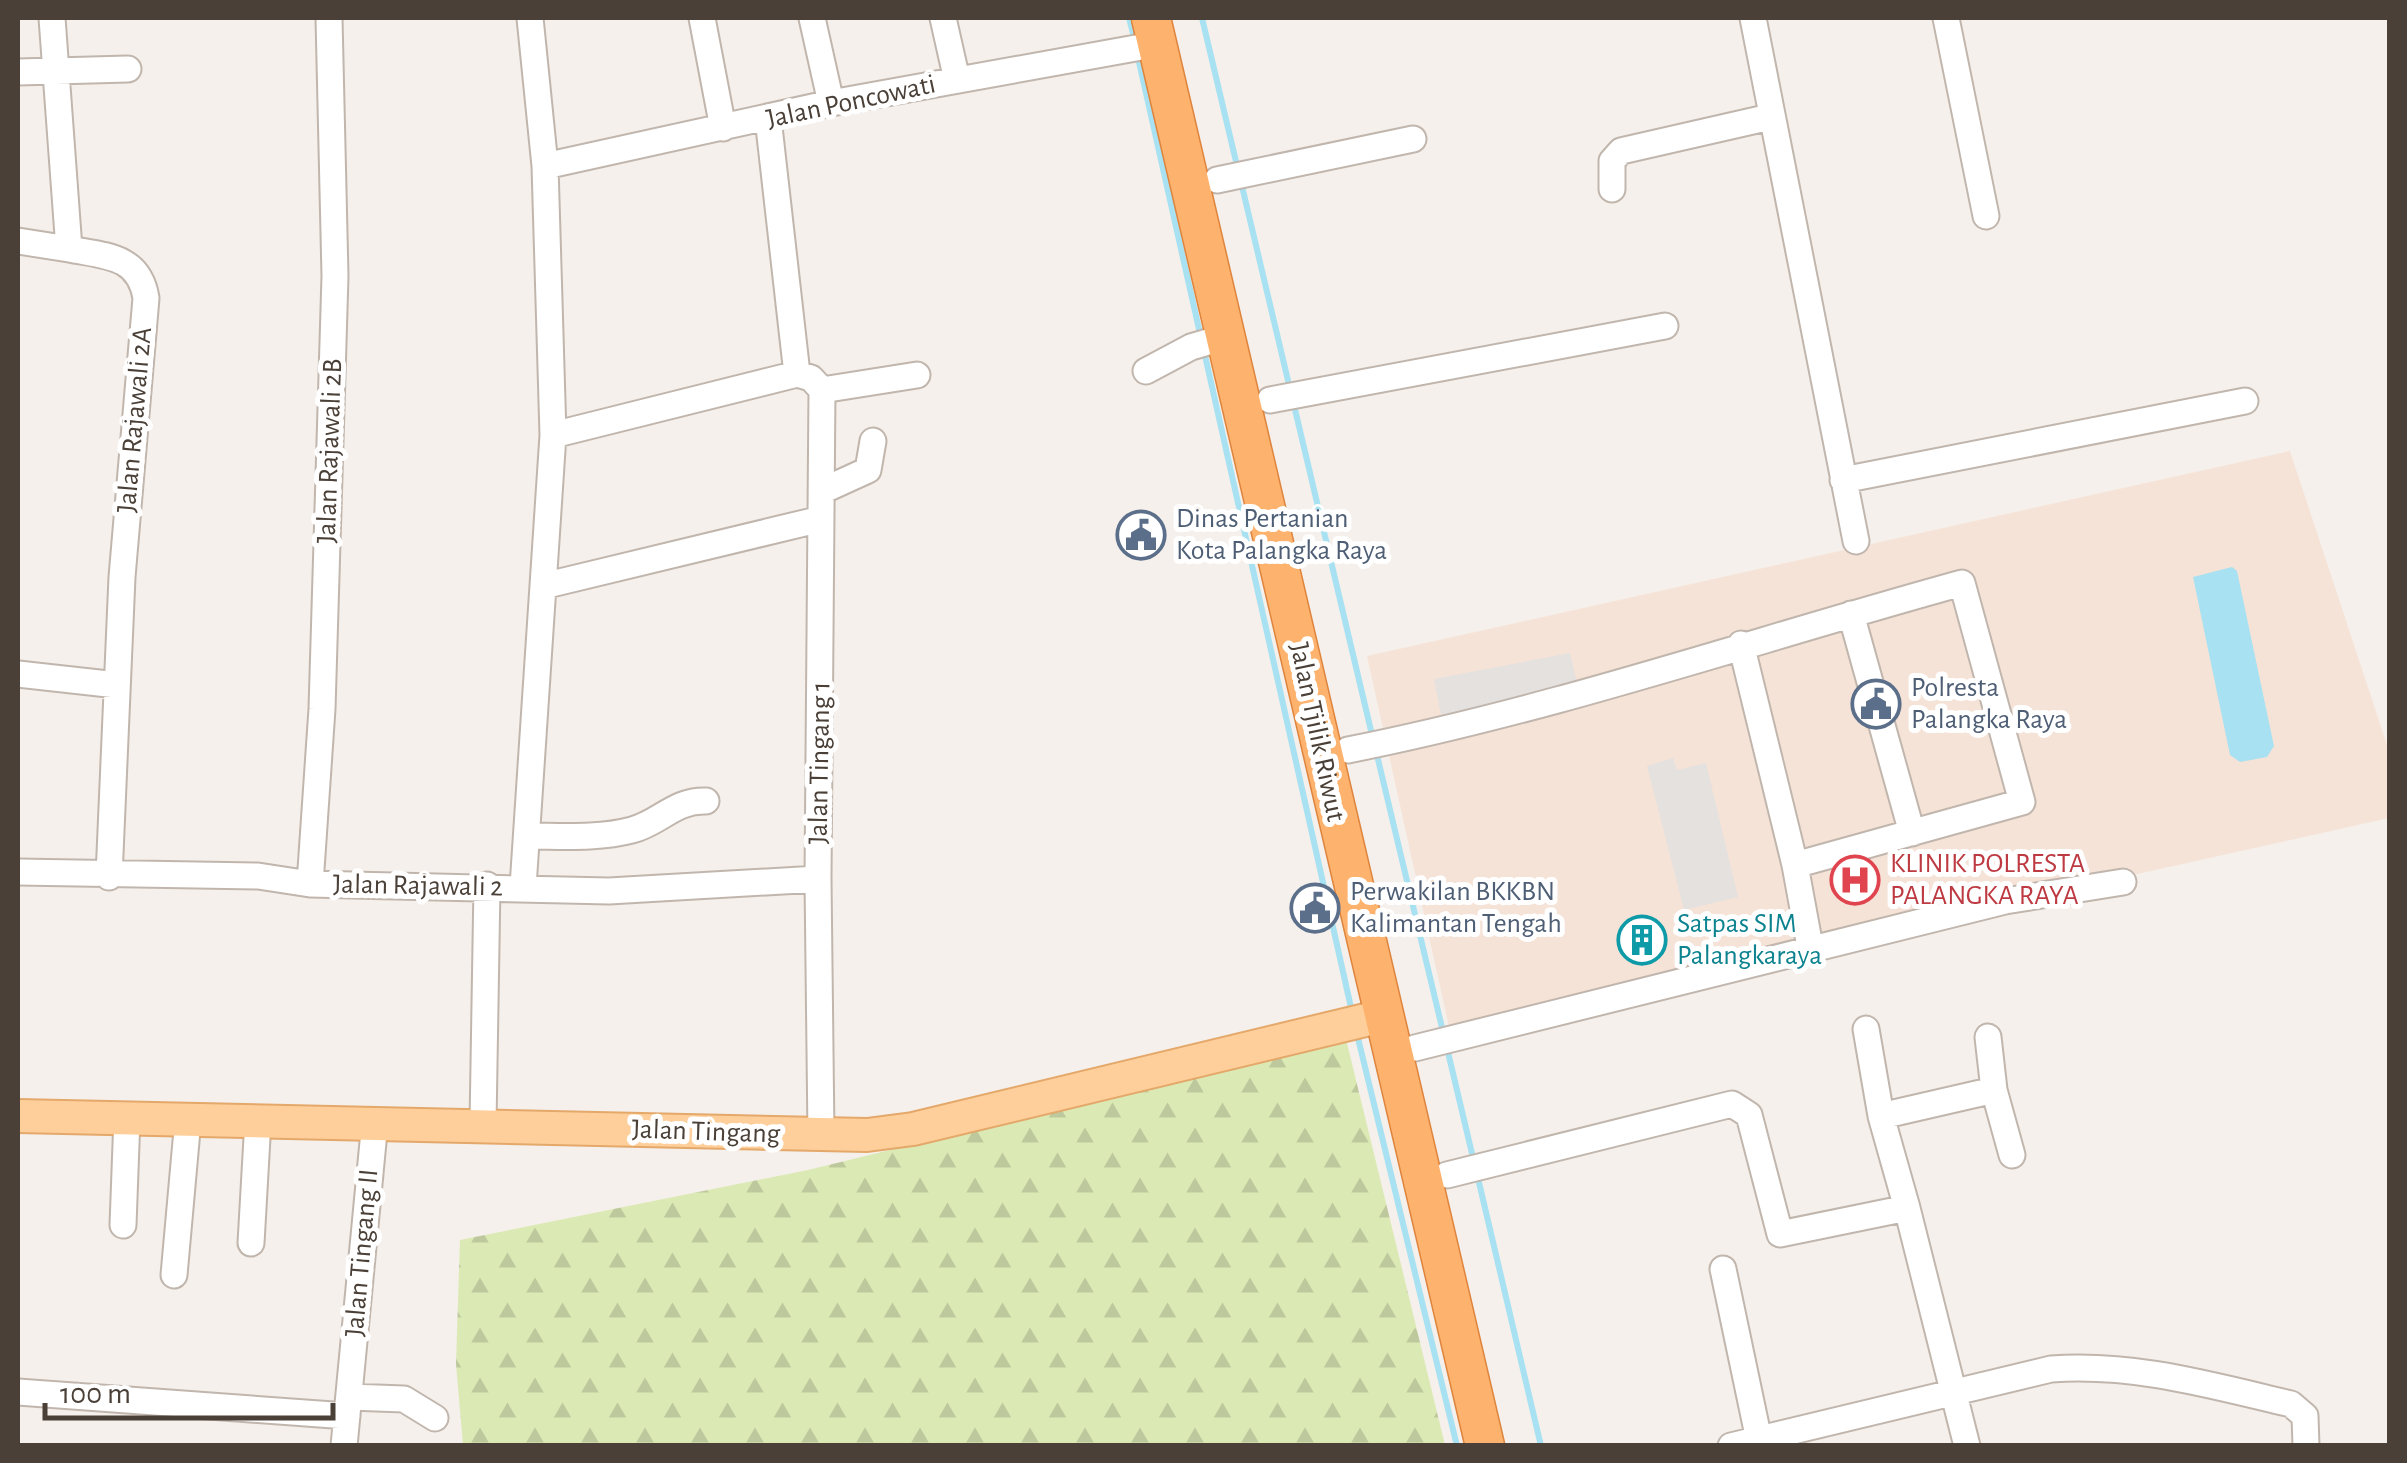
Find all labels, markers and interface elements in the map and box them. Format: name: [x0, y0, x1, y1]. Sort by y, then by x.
street label: Jalan Poncowati: [764, 70, 938, 134]
street label: Jalan Rajawali 2A: [113, 326, 157, 514]
street label: Jalan Rajawali 2B: [313, 358, 347, 544]
place label: Dinas Pertanian Kota Palangka Raya: [1176, 505, 1387, 565]
public building icon: Dinas Pertanian Kota Palangka Raya: [1115, 509, 1167, 561]
street label: Jalan Tjilik Riwut: [1284, 640, 1350, 824]
place label: Polresta Palangka Raya: [1911, 674, 2067, 734]
public building icon: Polresta Palangka Raya: [1850, 678, 1902, 730]
street label: Jalan Tingang 1: [805, 681, 835, 845]
place label: KLINIK POLRESTA PALANGKA RAYA: [1890, 850, 2085, 910]
hospital icon: KLINIK POLRESTA PALANGKA RAYA: [1829, 854, 1881, 906]
street label: Jalan Rajawali 2: [333, 871, 503, 901]
place label: Perwakilan BKKBN Kalimantan Tengah: [1350, 878, 1562, 938]
public building icon: Perwakilan BKKBN Kalimantan Tengah: [1289, 882, 1341, 934]
place label: Satpas SIM Palangkaraya: [1677, 910, 1822, 970]
building icon: Satpas SIM Palangkaraya: [1616, 914, 1668, 966]
street label: Jalan Tingang: [631, 1115, 781, 1149]
street label: Jalan Tingang II: [341, 1168, 383, 1338]
scale bar: [45, 1358, 332, 1420]
text: 100 m: [60, 1379, 131, 1409]

